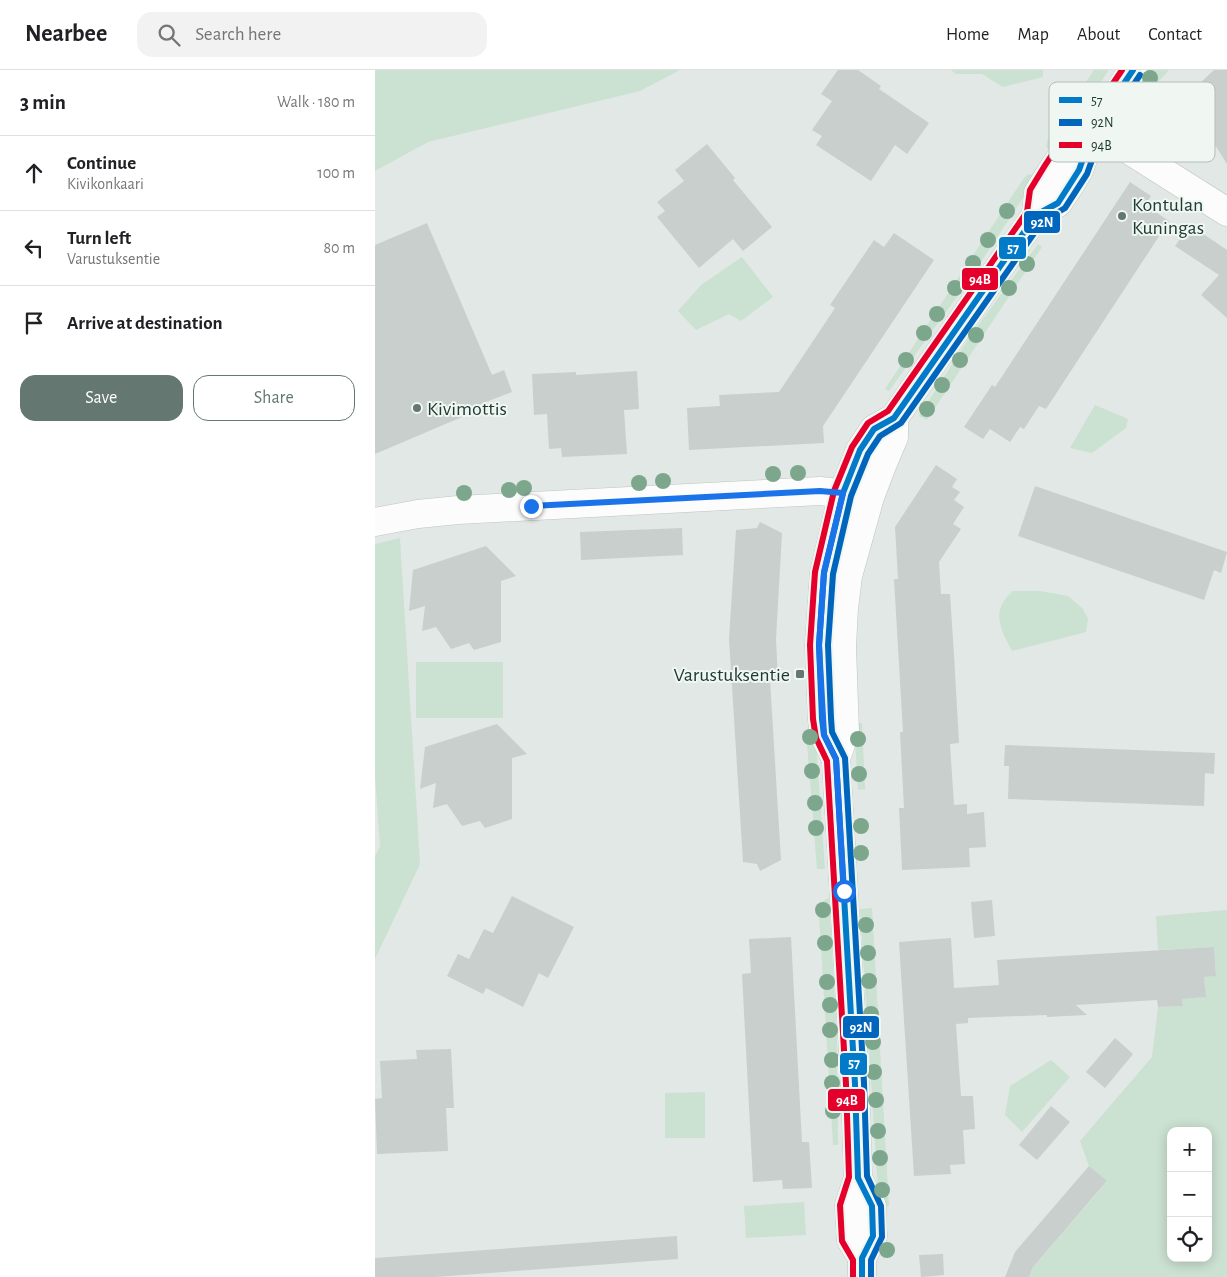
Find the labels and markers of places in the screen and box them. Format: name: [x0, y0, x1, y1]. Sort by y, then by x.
place label: Kontulan Kuningas: [1132, 195, 1204, 238]
marker: Kontulan Kuningas: [1116, 210, 1128, 222]
place label: Kivimottis: [427, 399, 507, 419]
marker: Kivimottis: [411, 402, 423, 414]
place label: Varustuksentie: [674, 665, 790, 685]
marker: Varustuksentie: [794, 668, 806, 680]

